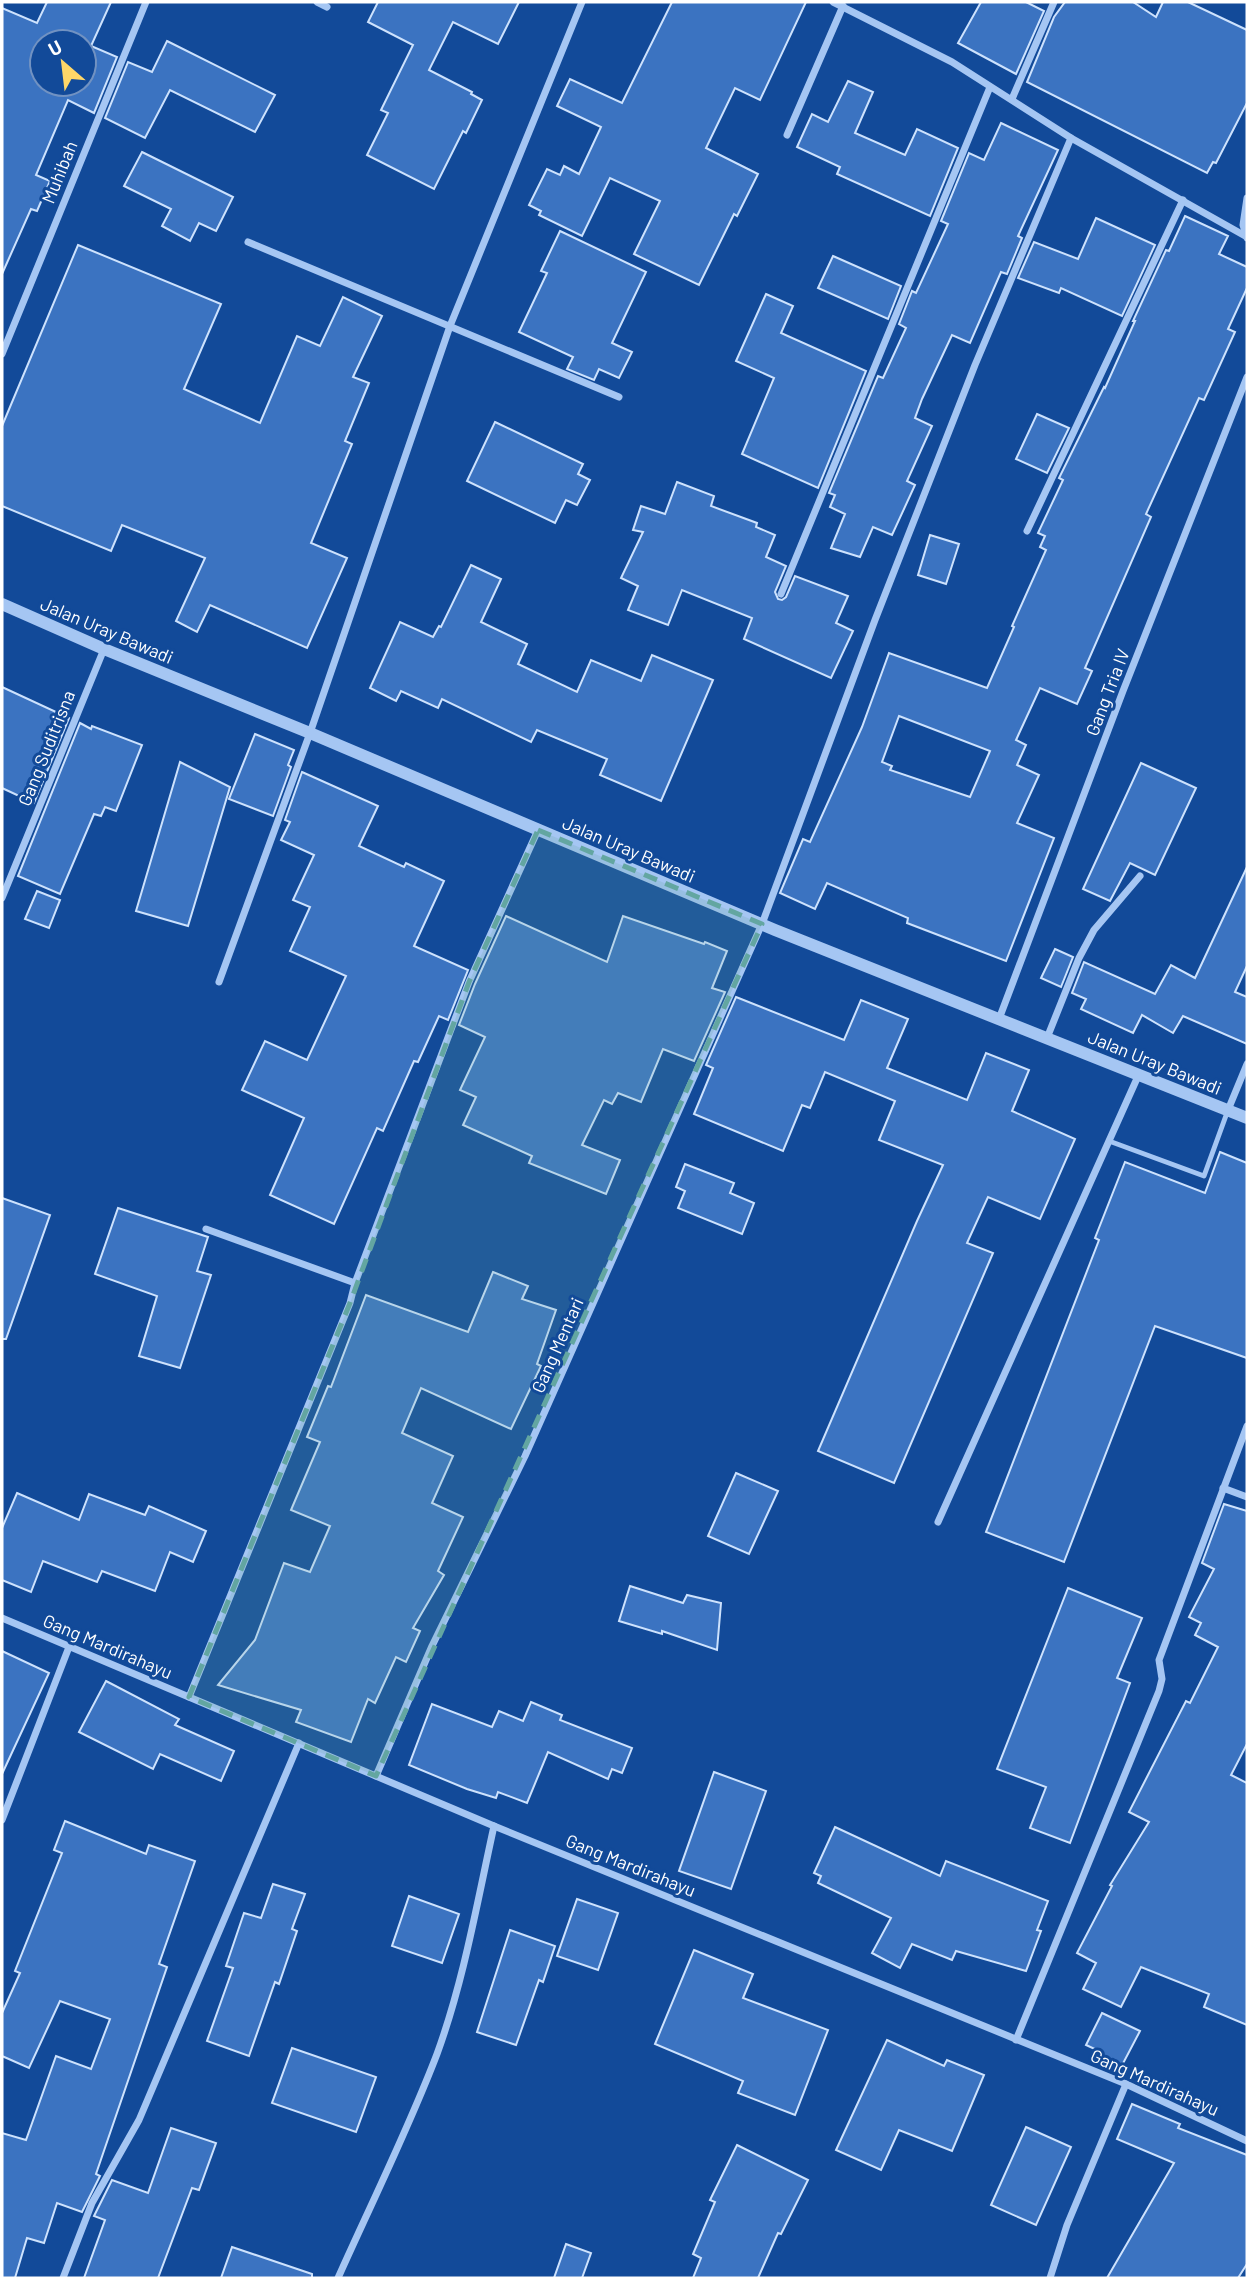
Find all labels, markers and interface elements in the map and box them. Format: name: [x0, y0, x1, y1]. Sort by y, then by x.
north arrow: [28, 28, 98, 98]
text: U: [44, 35, 65, 61]
street label: Muhibah: [37, 137, 81, 207]
street label: Jalan Uray Bawadi: [37, 592, 177, 668]
street label: Gang Tria IV: [1080, 645, 1134, 739]
street label: Gang Suditrisna: [13, 687, 79, 809]
street label: Jalan Uray Bawadi: [559, 811, 699, 887]
street label: Jalan Uray Bawadi: [1085, 1025, 1225, 1099]
street label: Gang Mentari: [526, 1294, 588, 1396]
street label: Gang Mardirahayu: [40, 1609, 176, 1683]
street label: Gang Mardirahayu: [563, 1829, 699, 1901]
street label: Gang Mardirahayu: [1087, 2044, 1223, 2120]

